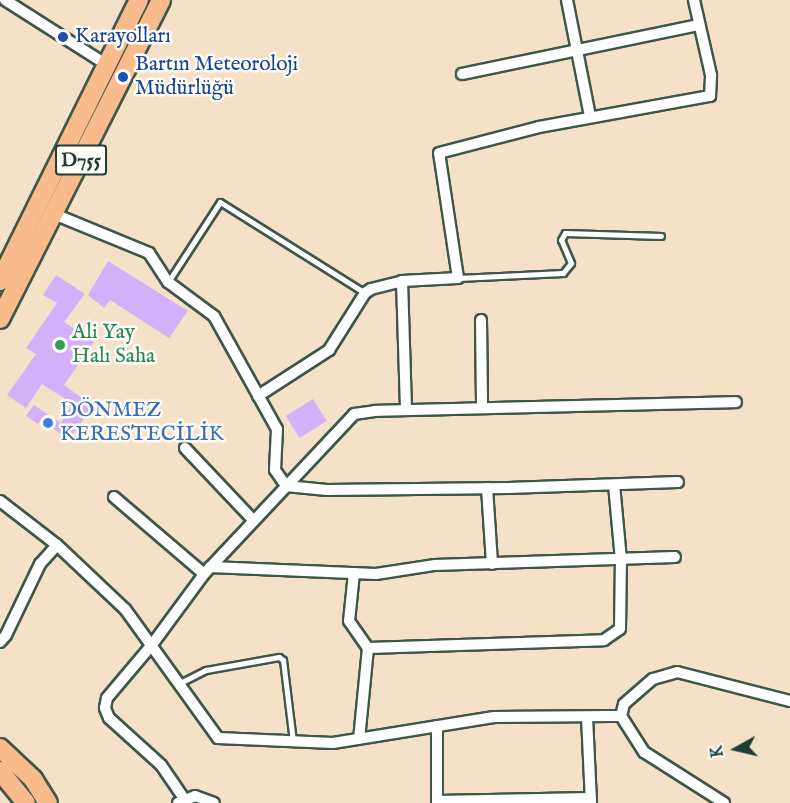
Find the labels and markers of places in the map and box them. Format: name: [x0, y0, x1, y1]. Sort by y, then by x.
place label: Karayolları: [75, 24, 171, 50]
marker: Karayolları: [56, 30, 70, 44]
place label: Bartın Meteoroloji Müdürlüğü: [135, 52, 298, 102]
marker: Bartın Meteoroloji Müdürlüğü: [116, 70, 130, 84]
place label: Ali Yay Halı Saha: [72, 320, 155, 370]
marker: Ali Yay Halı Saha: [53, 338, 67, 352]
place label: DÖNMEZ KERESTECİLİK: [60, 398, 224, 448]
marker: DÖNMEZ KERESTECİLİK: [41, 416, 55, 430]

